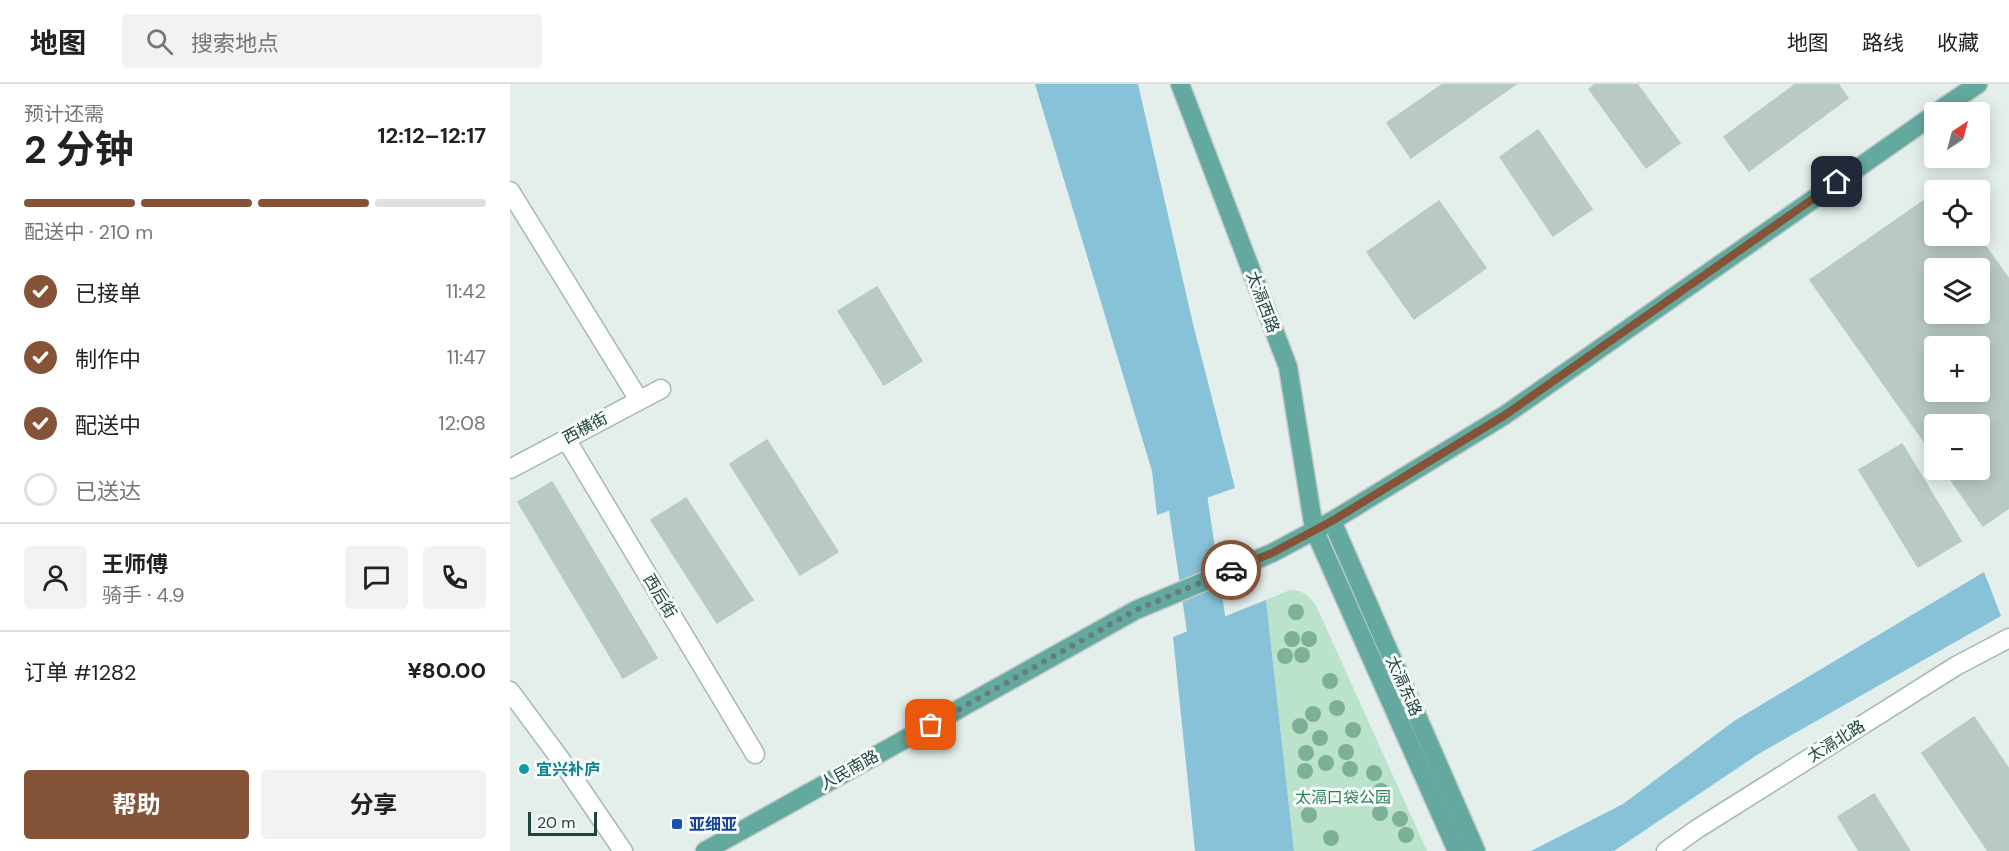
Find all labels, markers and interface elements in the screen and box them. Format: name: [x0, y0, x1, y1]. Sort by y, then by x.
search box: [122, 14, 542, 68]
text: 地图: [30, 25, 86, 62]
icon: search: [143, 25, 176, 58]
text: 搜索地点: [191, 29, 279, 58]
text: 地图: [1787, 29, 1829, 57]
text: 路线: [1862, 29, 1904, 57]
text: 收藏: [1937, 29, 1979, 57]
text: 预计还需: [24, 101, 104, 127]
north arrow: [1924, 102, 1990, 168]
map controls: [1924, 102, 1990, 480]
text: 12:12–12:17: [378, 121, 486, 150]
text: 2 分钟: [24, 124, 134, 175]
pin: [1811, 156, 1862, 207]
icon: home: [1820, 165, 1853, 198]
button: locate: [1924, 180, 1990, 246]
text: 配送中 · 210 m: [24, 219, 153, 245]
button: layers: [1924, 258, 1990, 324]
street label: 太滆西路: [1242, 268, 1284, 336]
icon: check: [24, 275, 57, 308]
text: 11:42: [446, 278, 486, 304]
text: 已接单: [75, 279, 141, 308]
button: +: [1924, 336, 1990, 402]
icon: check: [24, 341, 57, 374]
text: 11:47: [447, 344, 486, 370]
text: 制作中: [75, 345, 141, 374]
icon: check: [24, 407, 57, 440]
street label: 西横街: [559, 407, 611, 449]
text: 12:08: [438, 410, 486, 436]
text: 配送中: [75, 411, 141, 440]
button: −: [1924, 414, 1990, 480]
text: 已送达: [75, 477, 141, 506]
courier: [1201, 540, 1261, 600]
button: person: [24, 546, 87, 609]
button: chat: [345, 546, 408, 609]
button: phone: [423, 546, 486, 609]
text: 王师傅: [102, 550, 168, 579]
icon: car: [1215, 554, 1248, 587]
street label: 西后街: [639, 570, 681, 622]
text: 骑手 · 4.9: [102, 582, 185, 608]
street label: 太滆东路: [1381, 652, 1427, 720]
text: ¥80.00: [408, 656, 486, 685]
text: 订单 #1282: [24, 658, 136, 687]
pin: [905, 699, 956, 750]
icon: bag: [914, 708, 947, 741]
street label: 太滆北路: [1803, 715, 1869, 767]
street label: 人民南路: [816, 745, 882, 795]
place label: 宜兴补庐: [536, 759, 600, 780]
marker: 宜兴补庐: [517, 762, 531, 776]
button: 帮助: [24, 770, 249, 839]
button: 分享: [261, 770, 486, 839]
park label: 太滆口袋公园: [1295, 787, 1391, 808]
scale bar: [528, 809, 597, 836]
text: 20 m: [537, 812, 576, 833]
place label: 亚细亚: [689, 814, 737, 835]
marker: 亚细亚: [670, 817, 684, 831]

